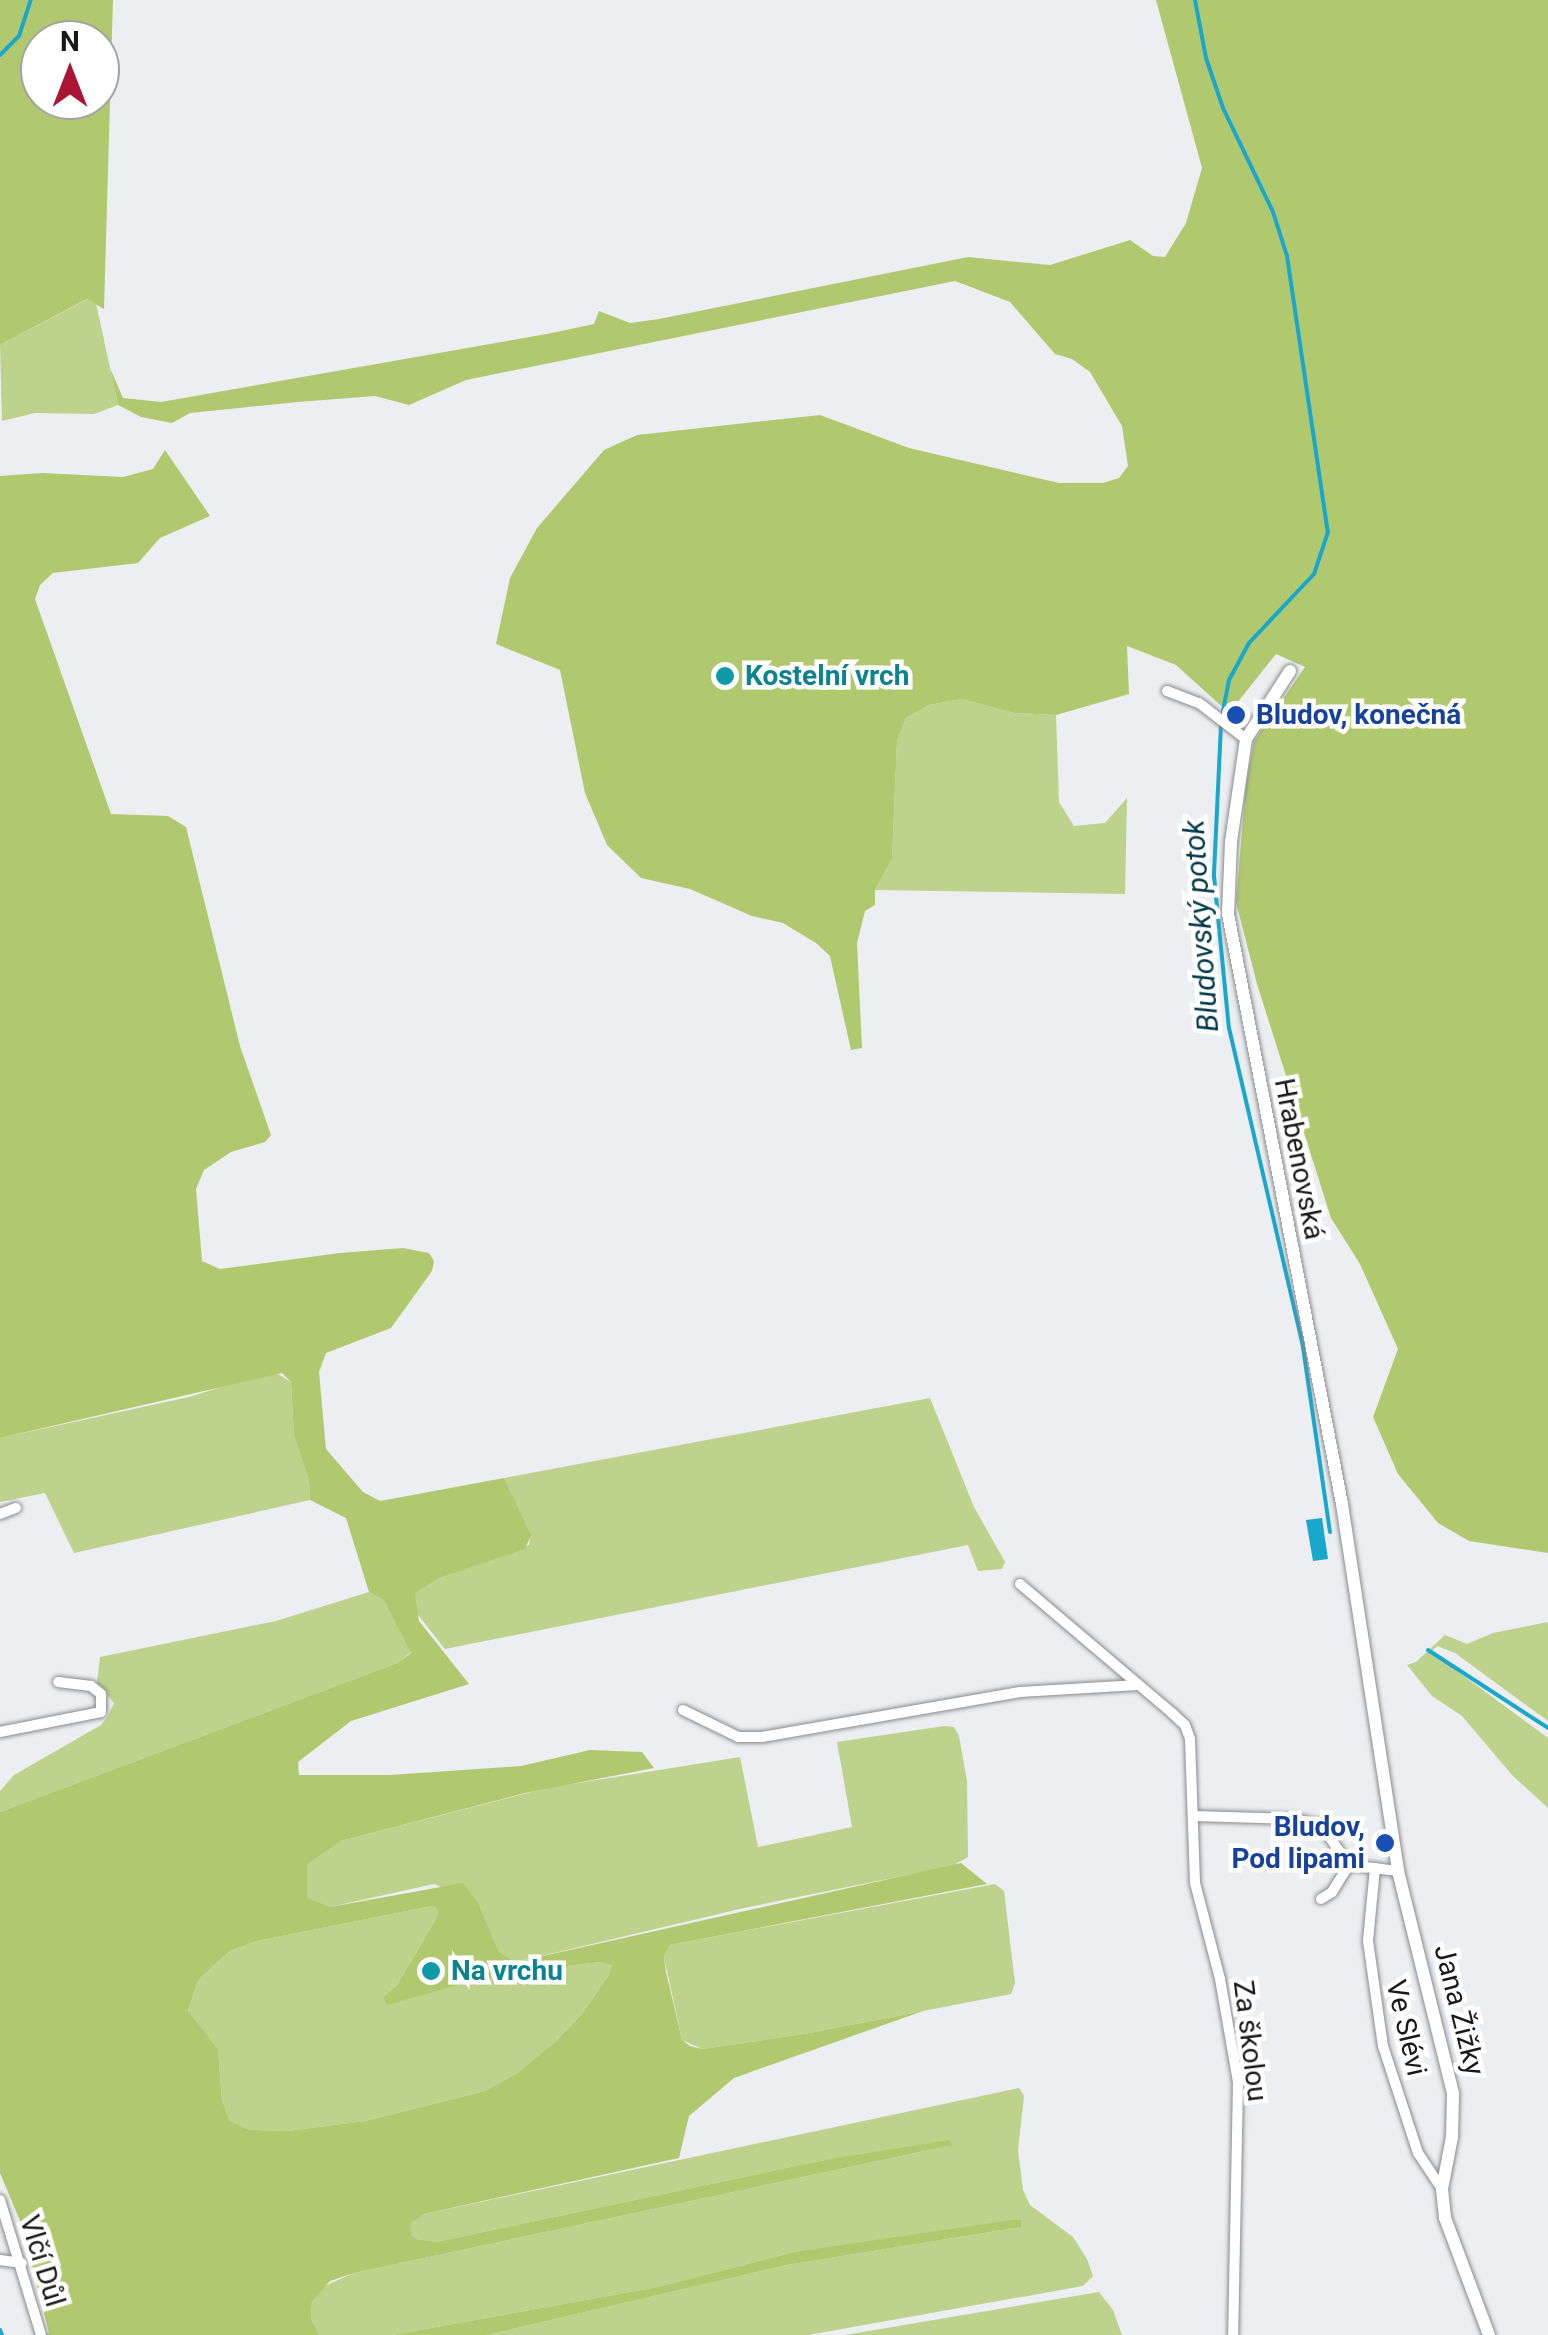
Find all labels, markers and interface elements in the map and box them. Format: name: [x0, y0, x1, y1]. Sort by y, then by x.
north arrow: [20, 20, 120, 120]
text: N: [60, 25, 80, 58]
place label: Kostelní vrch: [745, 659, 909, 693]
marker: Kostelní vrch: [714, 665, 736, 687]
place label: Bludov, konečná: [1256, 698, 1461, 732]
marker: Bludov, konečná: [1225, 704, 1247, 726]
water label: Bludovský potok: [1176, 819, 1226, 1033]
street label: Hrabenovská: [1267, 1076, 1331, 1242]
place label: Bludov, Pod lipami: [1231, 1810, 1365, 1876]
marker: Bludov, Pod lipami: [1374, 1832, 1396, 1854]
street label: Jana Žižky: [1427, 1941, 1491, 2079]
place label: Na vrchu: [451, 1954, 563, 1988]
marker: Na vrchu: [420, 1960, 442, 1982]
street label: Ve Slévi: [1379, 1977, 1433, 2079]
street label: Za školou: [1226, 1979, 1274, 2103]
street label: Vlčí Důl: [12, 2211, 72, 2311]

